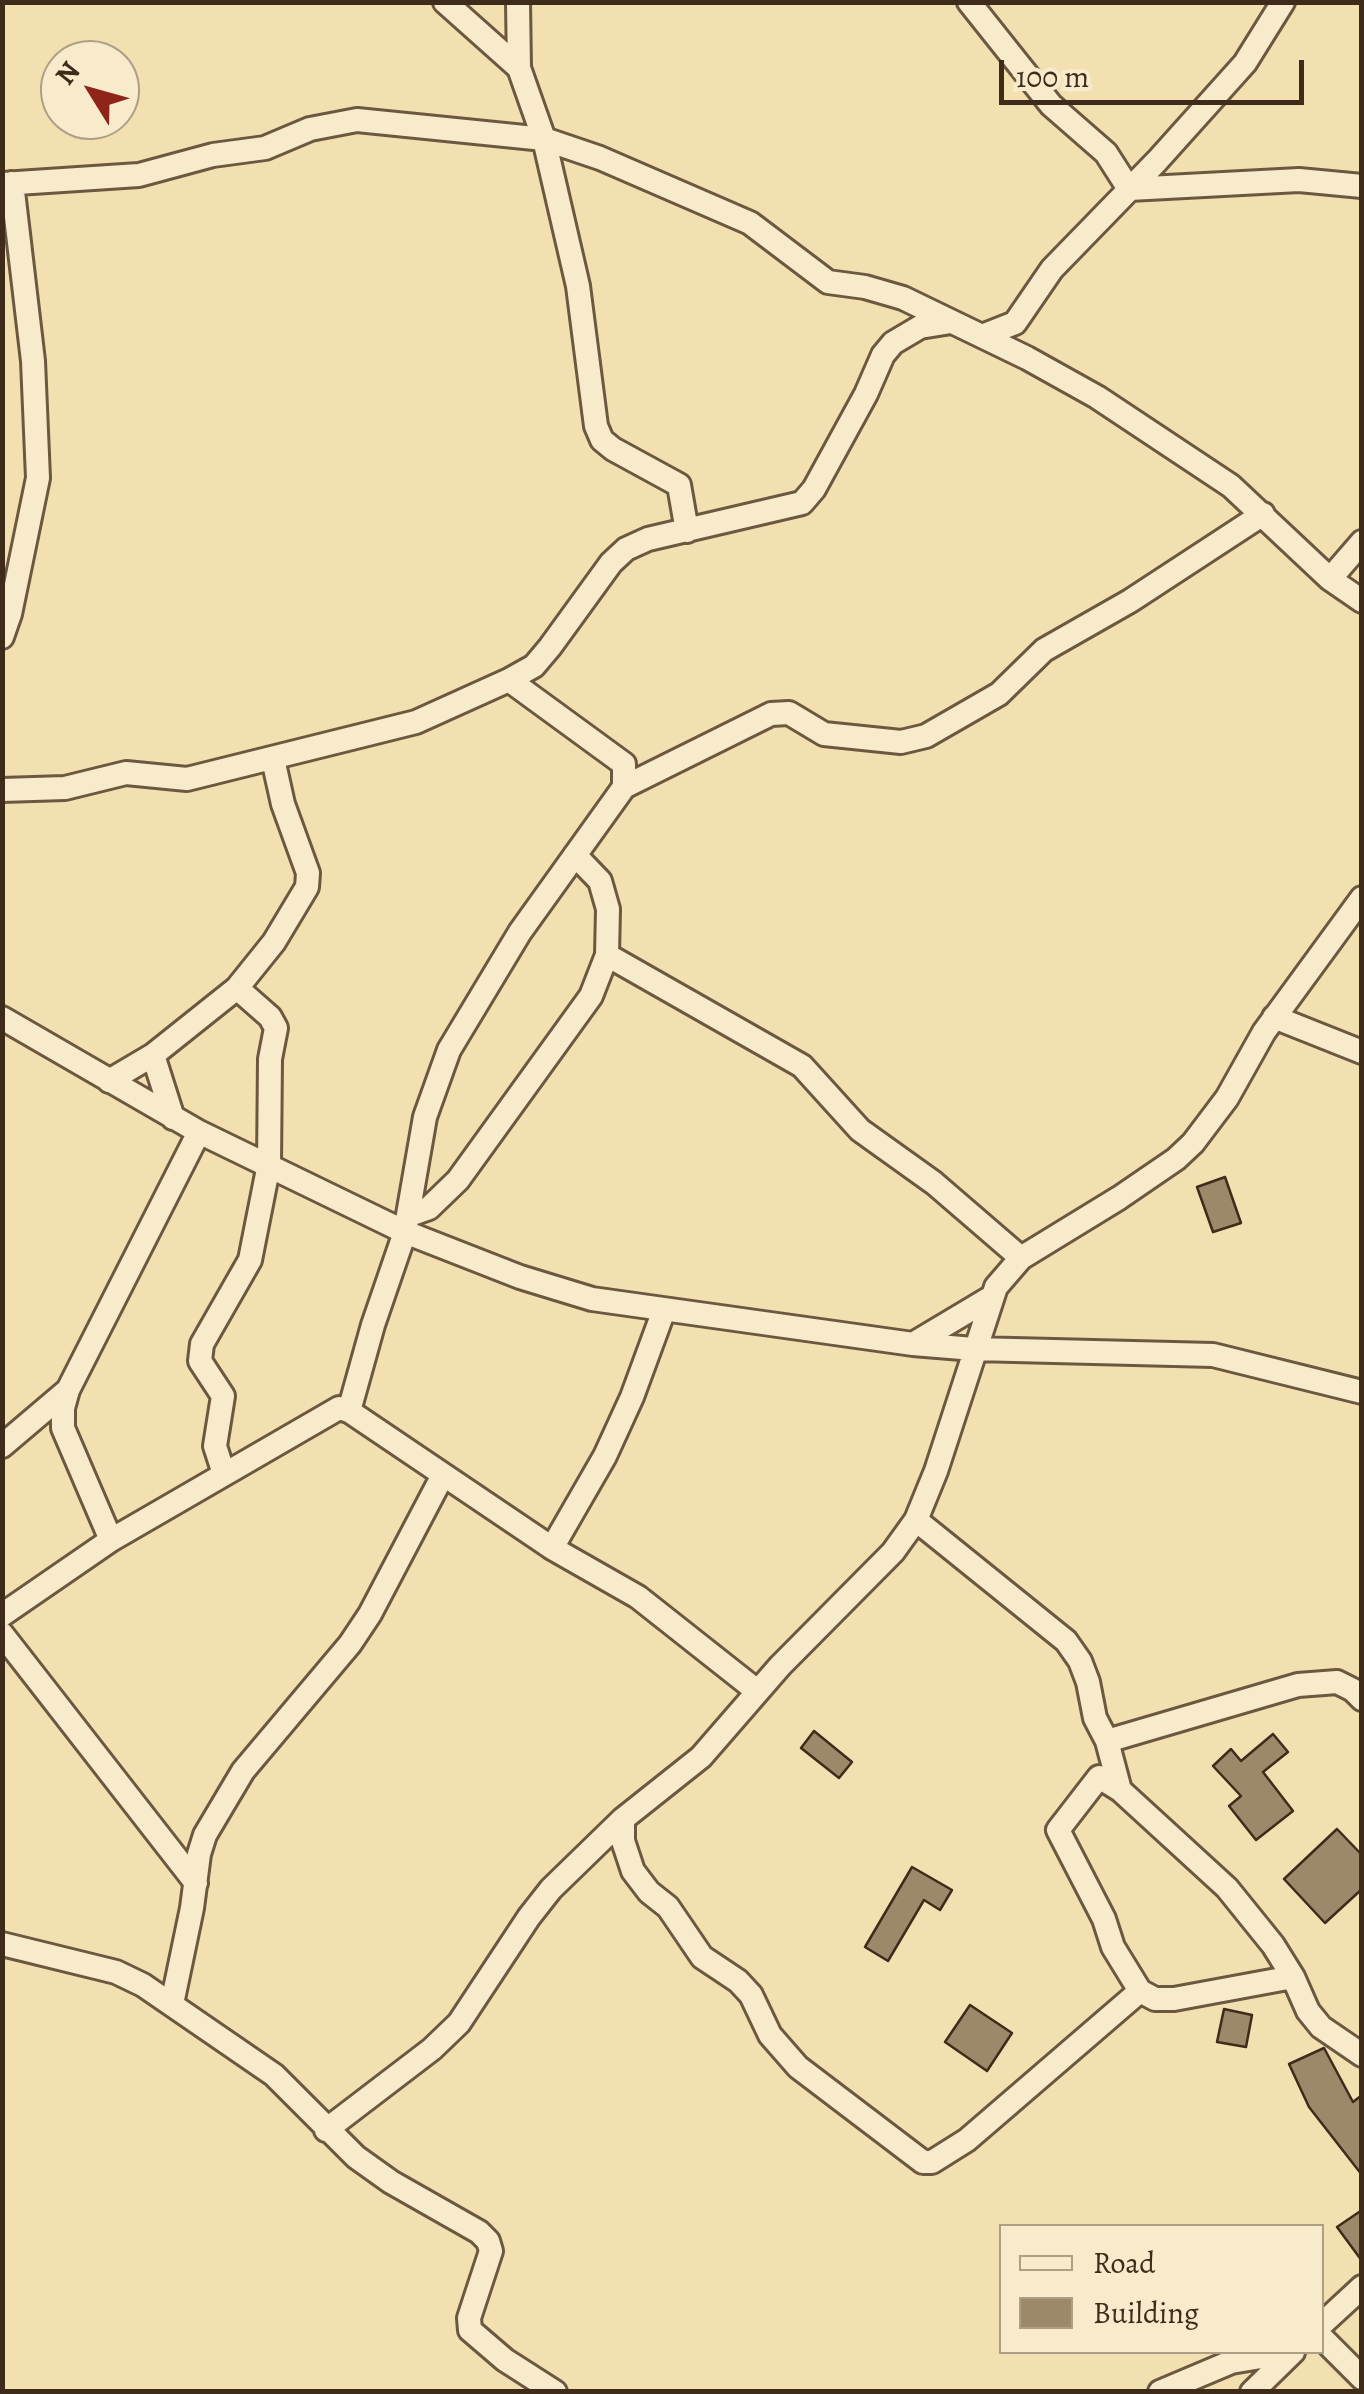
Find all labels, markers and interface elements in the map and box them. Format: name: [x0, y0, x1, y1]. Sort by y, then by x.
north arrow: [40, 40, 140, 140]
scale bar: [1004, 40, 1309, 102]
text: N: [46, 54, 89, 93]
text: 100 m: [1016, 57, 1089, 97]
legend: [999, 2224, 1324, 2354]
text: Road: [1093, 2243, 1155, 2283]
text: Building: [1093, 2293, 1199, 2333]

